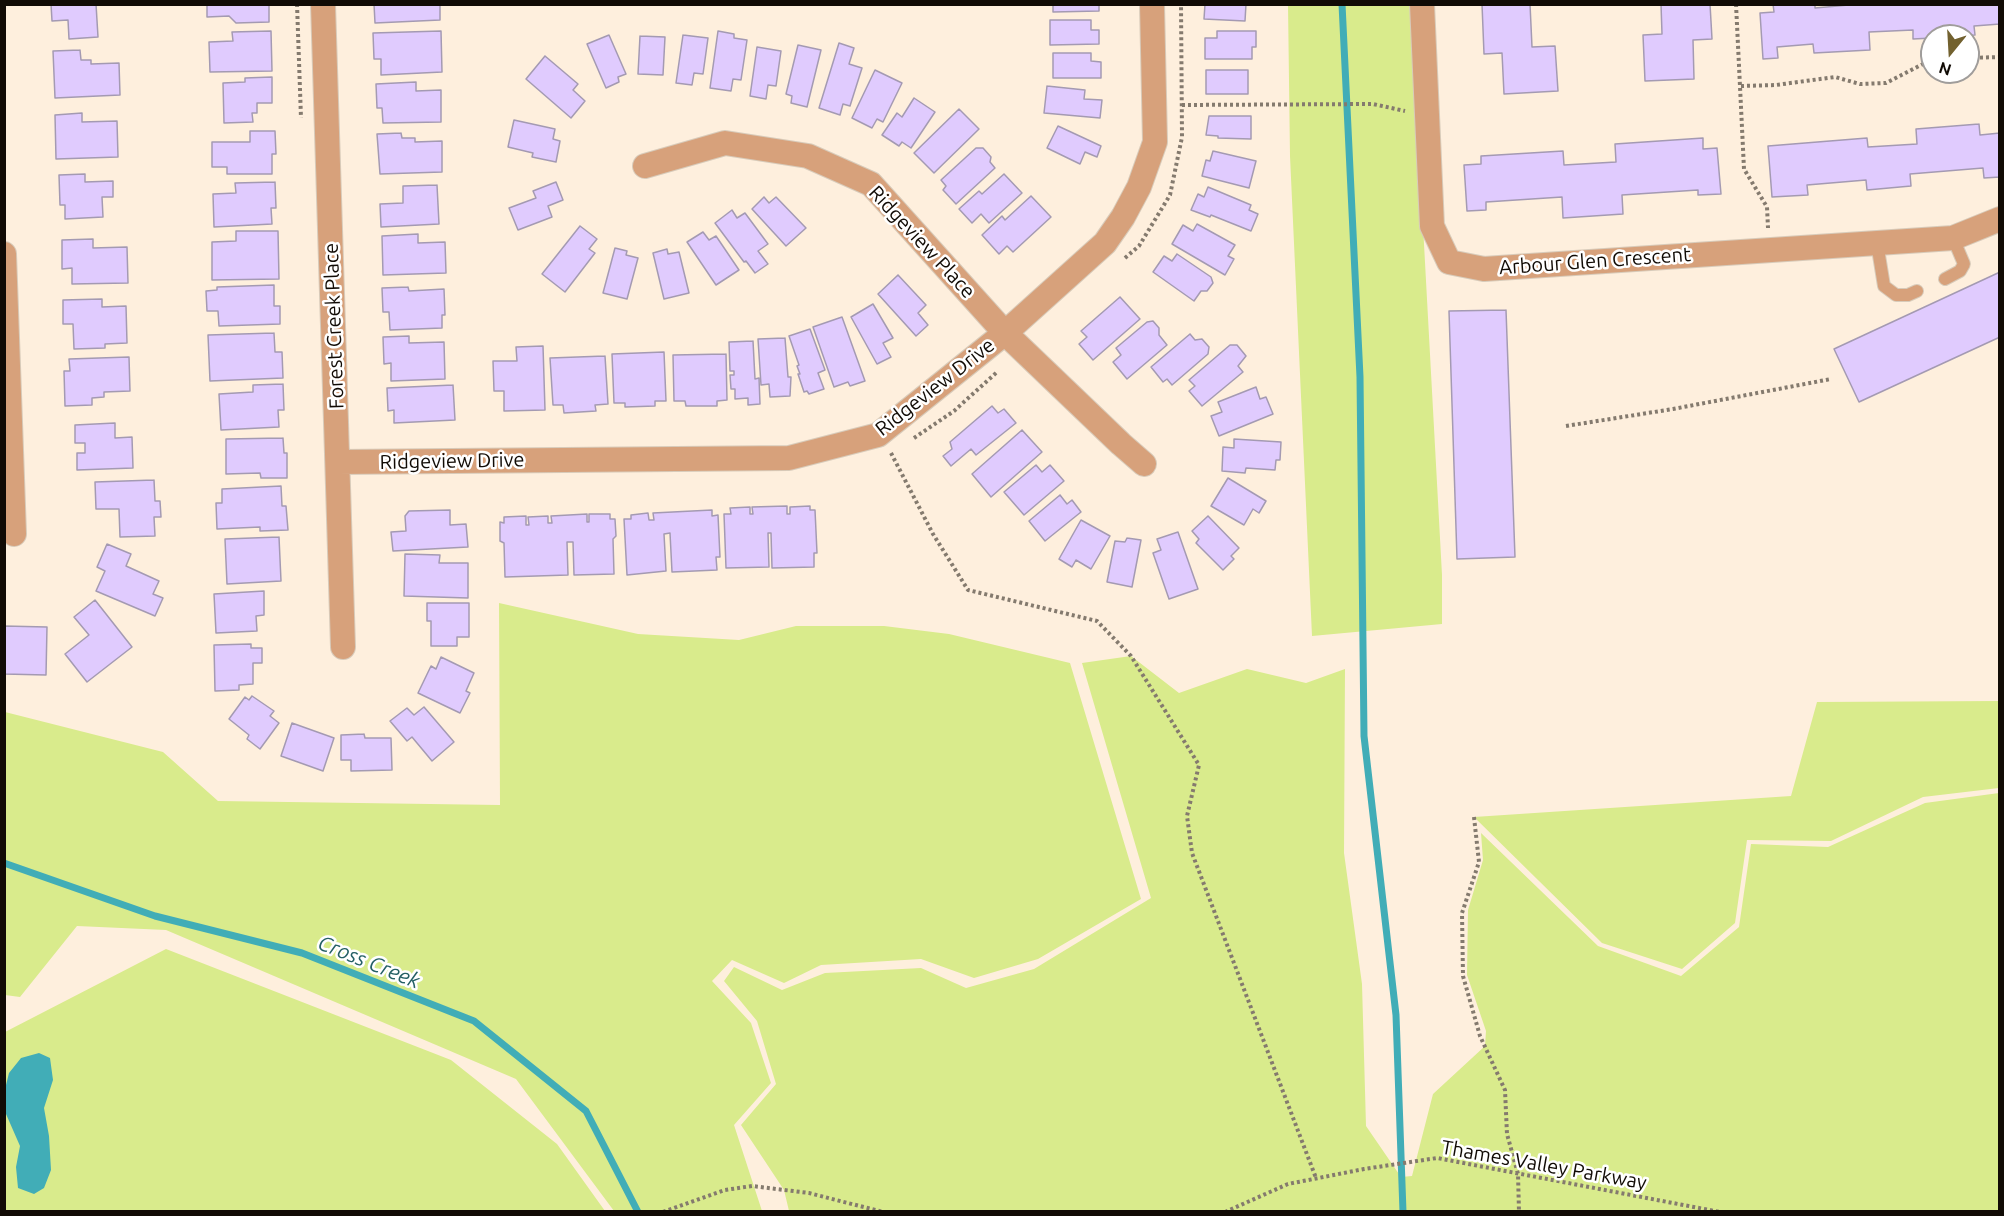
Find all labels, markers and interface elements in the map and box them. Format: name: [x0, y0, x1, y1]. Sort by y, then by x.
north arrow: [1920, 24, 1980, 84]
text: N: [1937, 59, 1954, 80]
street label: Ridgeview Place: [864, 181, 980, 303]
street label: Forest Creek Place: [319, 242, 349, 410]
street label: Arbour Glen Crescent: [1498, 242, 1692, 280]
street label: Ridgeview Drive: [871, 333, 999, 441]
street label: Ridgeview Drive: [379, 448, 525, 474]
water label: Cross Creek: [314, 930, 424, 994]
street label: Thames Valley Parkway: [1440, 1135, 1648, 1195]

